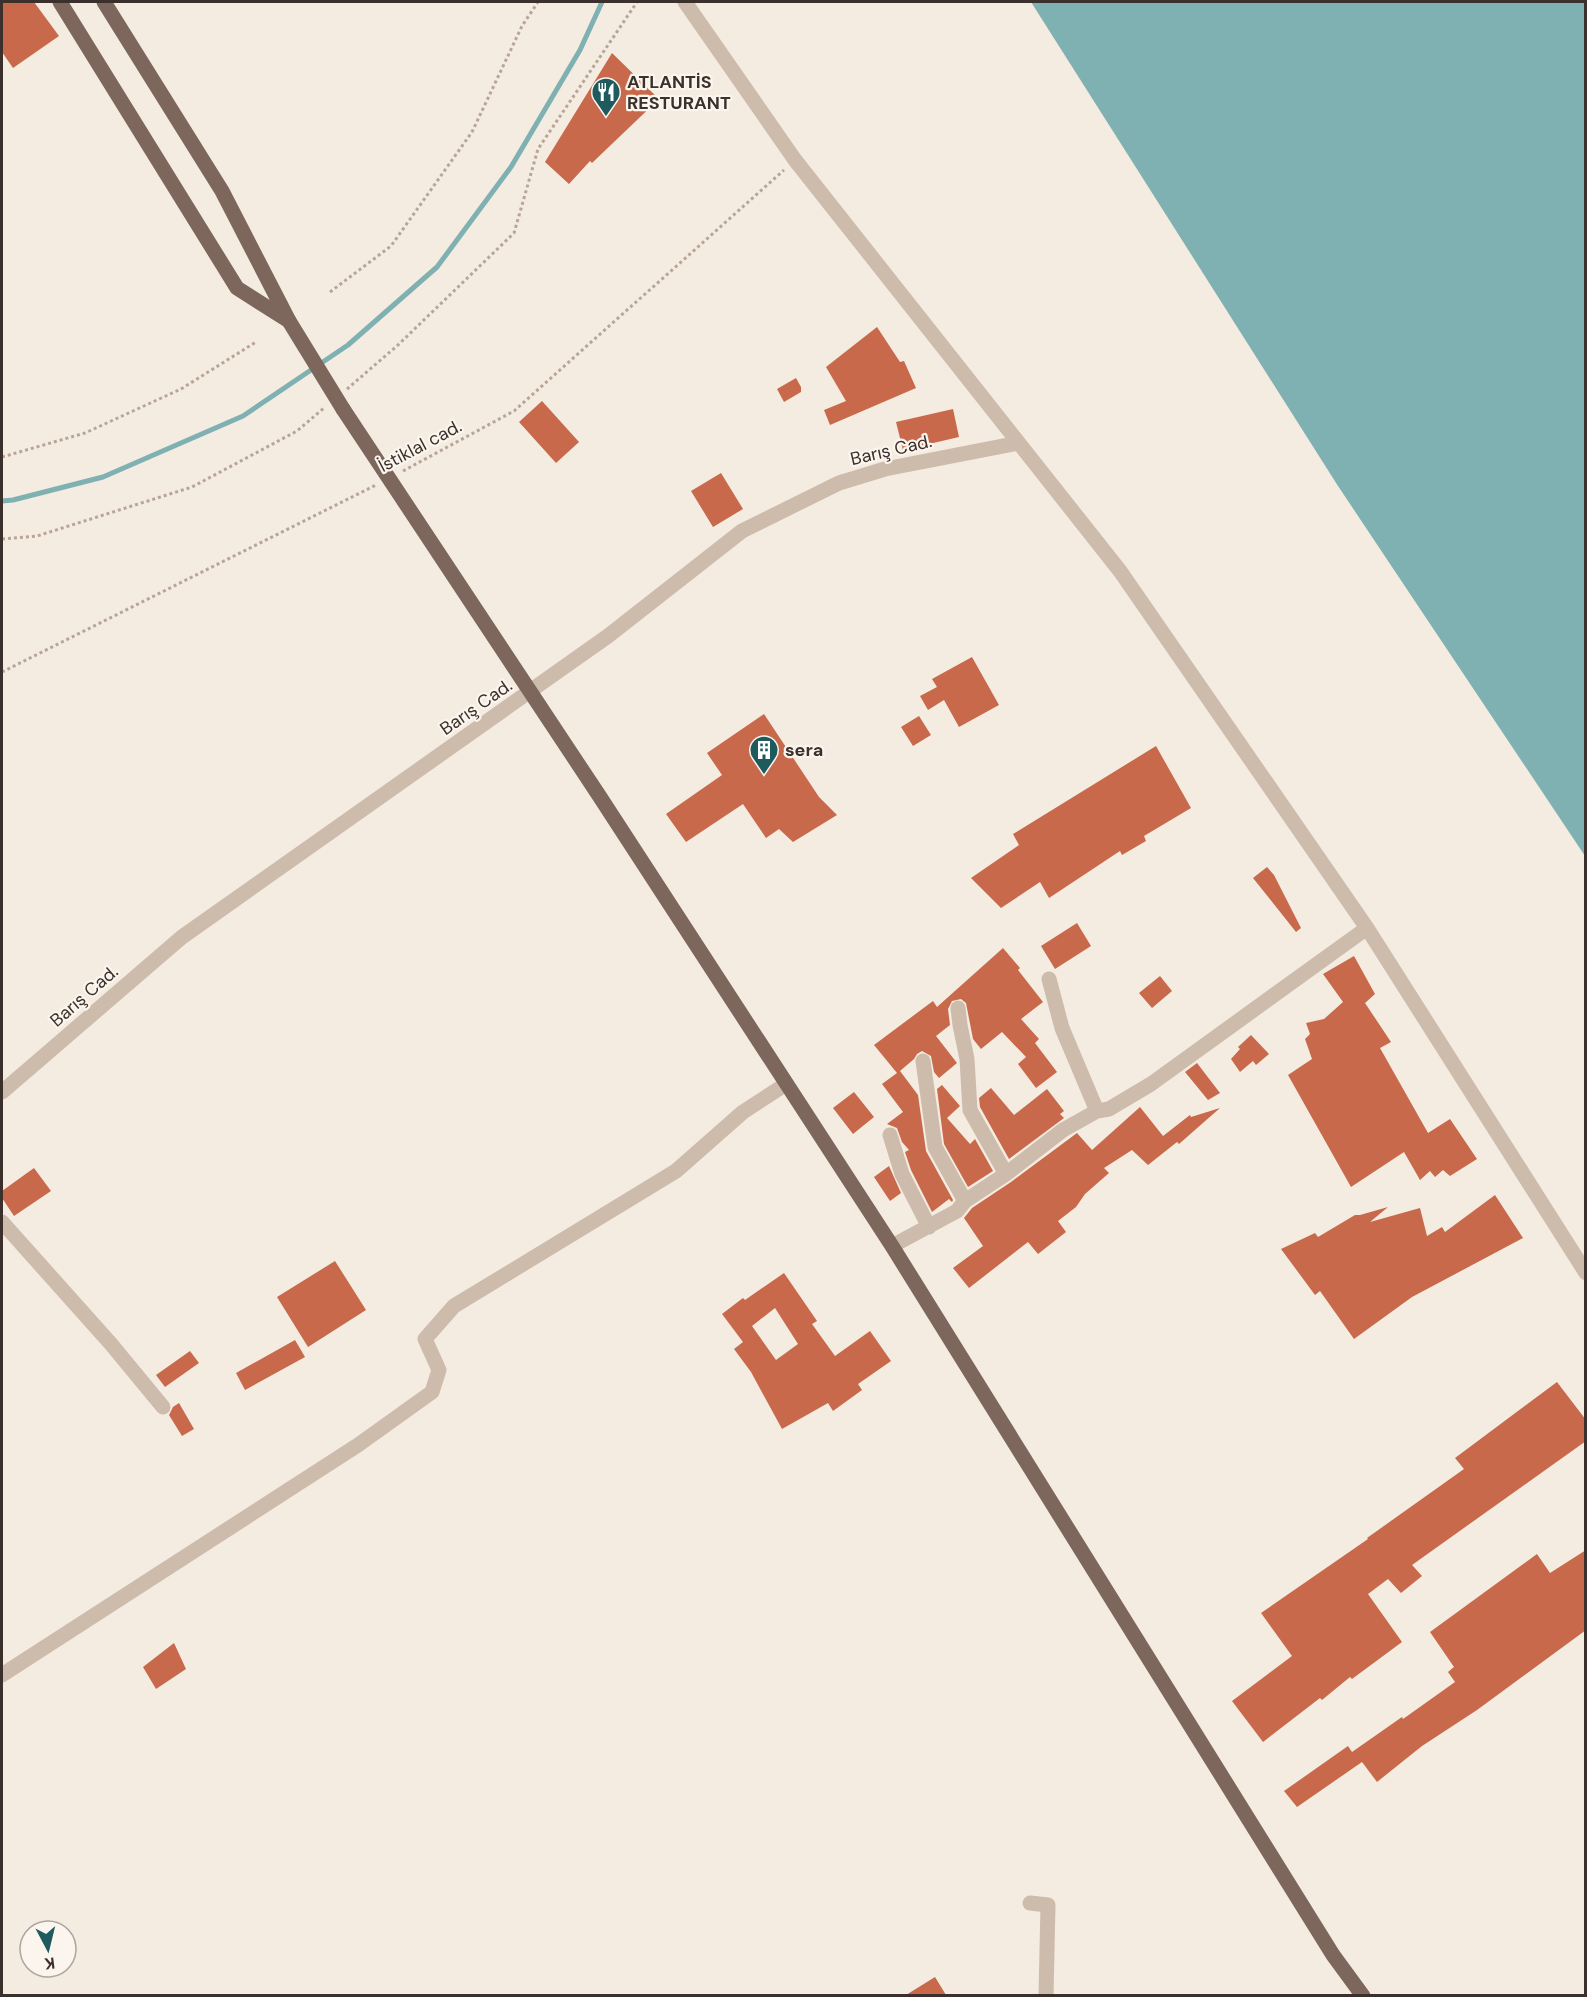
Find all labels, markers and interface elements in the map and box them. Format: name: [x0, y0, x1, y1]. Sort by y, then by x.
place label: ATLANTİS RESTURANT: [627, 70, 731, 115]
restaurant icon: ATLANTİS RESTURANT: [590, 76, 622, 118]
street label: İstiklal cad.: [374, 414, 466, 478]
street label: Barış Cad.: [848, 429, 934, 471]
street label: Barış Cad.: [435, 673, 517, 741]
building icon: sera: [748, 734, 780, 776]
place label: sera: [785, 738, 823, 762]
street label: Barış Cad.: [45, 960, 123, 1032]
north arrow: [18, 1919, 78, 1979]
text: K: [43, 1952, 56, 1975]

